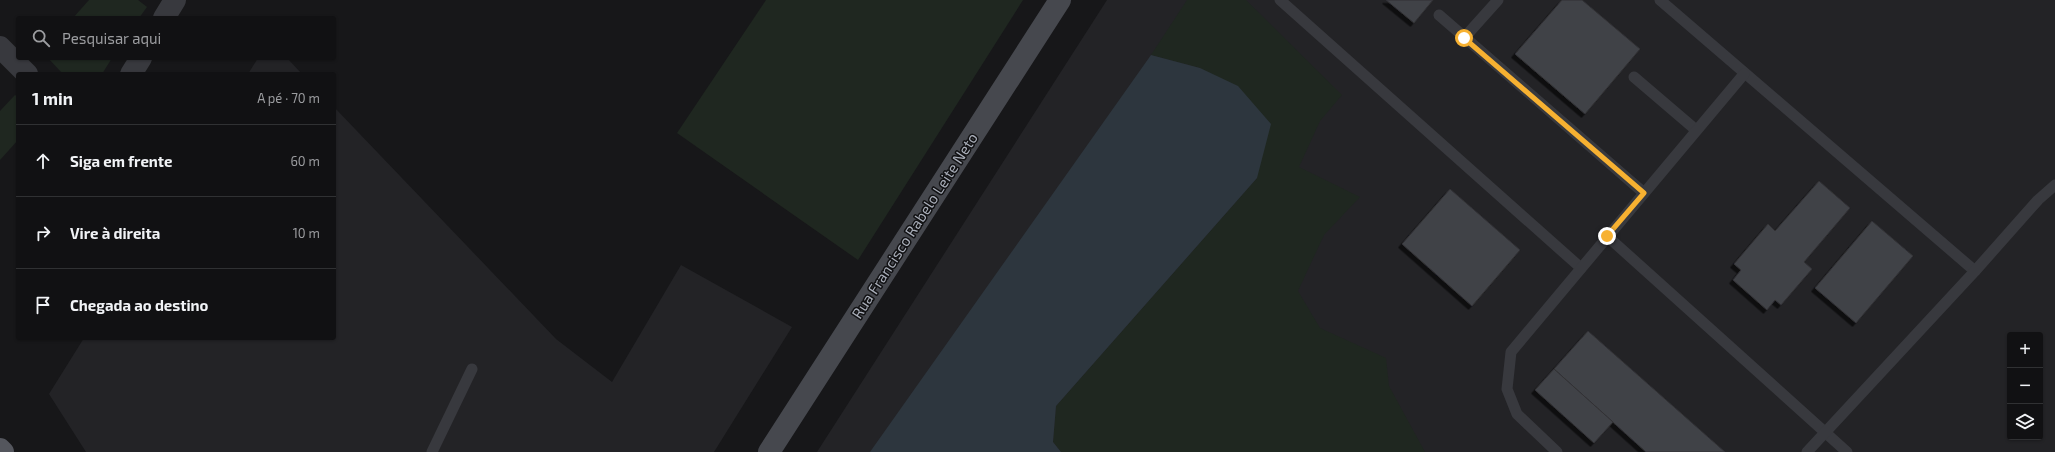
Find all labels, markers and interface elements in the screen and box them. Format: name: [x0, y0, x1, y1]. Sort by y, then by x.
search box: [16, 16, 336, 60]
icon: search: [30, 27, 52, 49]
text: Pesquisar aqui: [62, 29, 161, 47]
route start: [1455, 29, 1473, 47]
text: 1 min: [32, 88, 73, 108]
text: A pé · 70 m: [257, 90, 320, 106]
street label: Rua Francisco Rabelo Leite Neto: [847, 129, 981, 322]
icon: ahead: [32, 150, 54, 172]
text: Siga em frente: [70, 152, 172, 170]
text: 60 m: [290, 153, 320, 169]
icon: right: [32, 222, 54, 244]
text: Vire à direita: [70, 224, 160, 242]
text: 10 m: [293, 225, 320, 241]
route end: [1598, 227, 1616, 245]
icon: arrive: [32, 294, 54, 316]
text: Chegada ao destino: [70, 296, 208, 314]
map controls: [2007, 332, 2043, 440]
button: +: [2007, 332, 2043, 368]
button: −: [2007, 368, 2043, 404]
button: layers: [2007, 404, 2043, 440]

